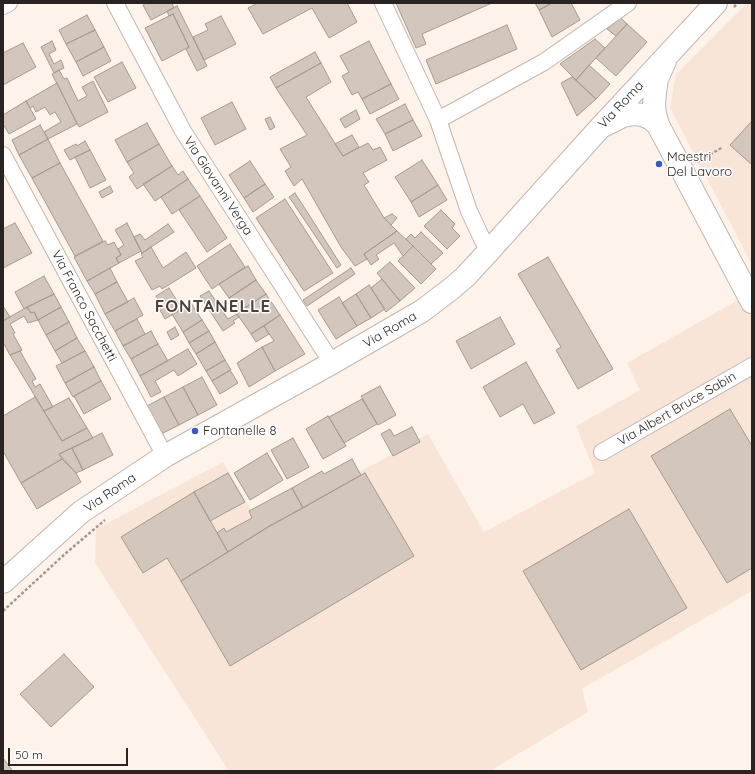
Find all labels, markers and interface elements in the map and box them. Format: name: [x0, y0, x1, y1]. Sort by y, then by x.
street label: Via Roma: [595, 78, 647, 132]
street label: Via Giovanni Verga: [180, 134, 256, 238]
place label: Maestri Del Lavoro: [667, 149, 732, 180]
marker: Maestri Del Lavoro: [654, 159, 664, 169]
street label: Via Franco Sacchetti: [48, 248, 120, 364]
district label: FONTANELLE: [155, 297, 271, 317]
street label: Via Roma: [361, 308, 419, 352]
street label: Via Albert Bruce Sabin: [615, 369, 739, 449]
place label: Fontanelle 8: [203, 423, 276, 439]
marker: Fontanelle 8: [190, 426, 200, 436]
street label: Via Roma: [81, 470, 139, 516]
scale bar: [10, 740, 130, 766]
text: 50 m: [15, 747, 43, 762]

